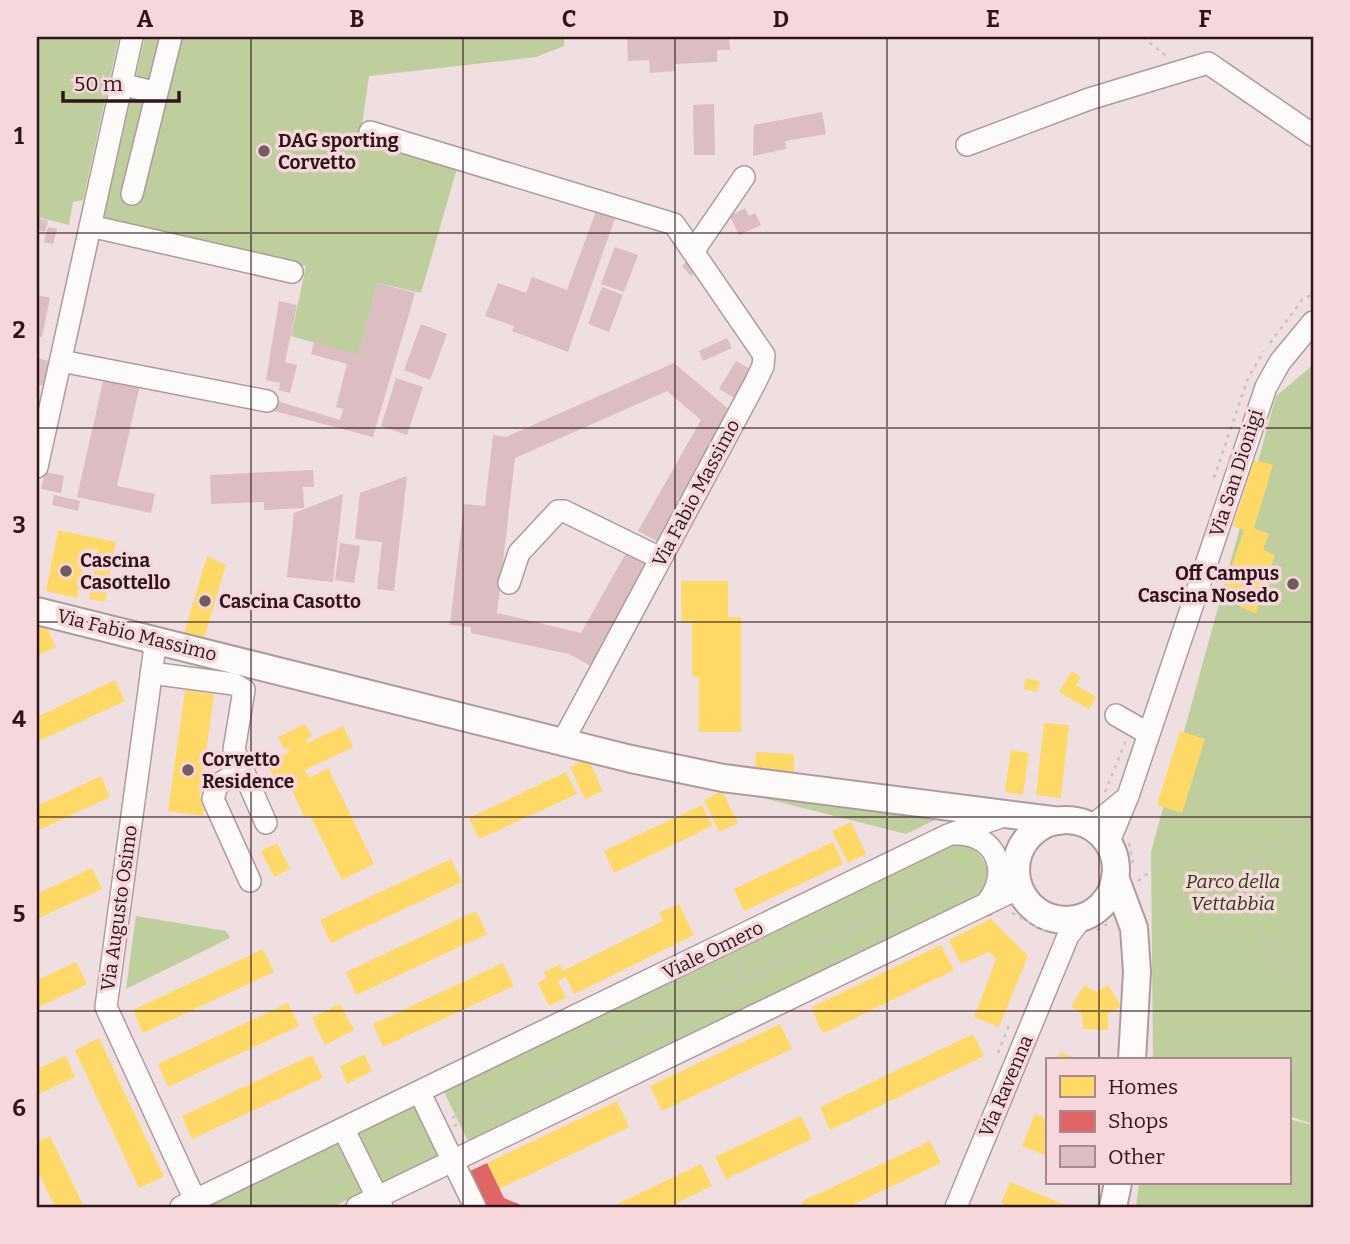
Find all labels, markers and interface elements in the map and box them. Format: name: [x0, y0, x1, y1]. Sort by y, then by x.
text: A: [137, 5, 154, 33]
text: B: [350, 5, 364, 33]
text: C: [562, 5, 576, 33]
text: D: [773, 5, 789, 33]
text: E: [986, 5, 1000, 33]
text: F: [1199, 5, 1212, 33]
scale bar: [63, 60, 178, 104]
text: 50 m: [74, 71, 123, 97]
text: 1: [14, 122, 24, 150]
place label: DAG sporting Corvetto: [278, 129, 399, 174]
marker: DAG sporting Corvetto: [256, 143, 272, 159]
text: 2: [13, 316, 26, 344]
street label: Via San Dionigi: [1205, 406, 1268, 540]
street label: Via Fabio Massimo: [647, 415, 745, 571]
text: 3: [12, 511, 26, 539]
place label: Cascina Casottello: [80, 549, 171, 594]
place label: Off Campus Cascina Nosedo: [1138, 562, 1279, 607]
marker: Cascina Casottello: [58, 563, 74, 579]
marker: Off Campus Cascina Nosedo: [1285, 576, 1301, 592]
place label: Cascina Casotto: [219, 590, 361, 613]
marker: Cascina Casotto: [197, 593, 213, 609]
street label: Via Fabio Massimo: [55, 604, 219, 666]
text: 4: [12, 705, 26, 733]
place label: Corvetto Residence: [202, 748, 294, 793]
marker: Corvetto Residence: [180, 762, 196, 778]
street label: Via Augusto Osimo: [96, 824, 142, 992]
park label: Parco della Vettabbia: [1186, 870, 1280, 915]
text: 5: [13, 900, 25, 928]
street label: Viale Omero: [659, 916, 767, 984]
street label: Via Ravenna: [974, 1031, 1038, 1140]
legend: [1046, 1058, 1290, 1184]
text: Homes: [1108, 1074, 1178, 1100]
text: 6: [12, 1094, 26, 1122]
text: Shops: [1108, 1108, 1168, 1134]
text: Other: [1108, 1144, 1165, 1170]

